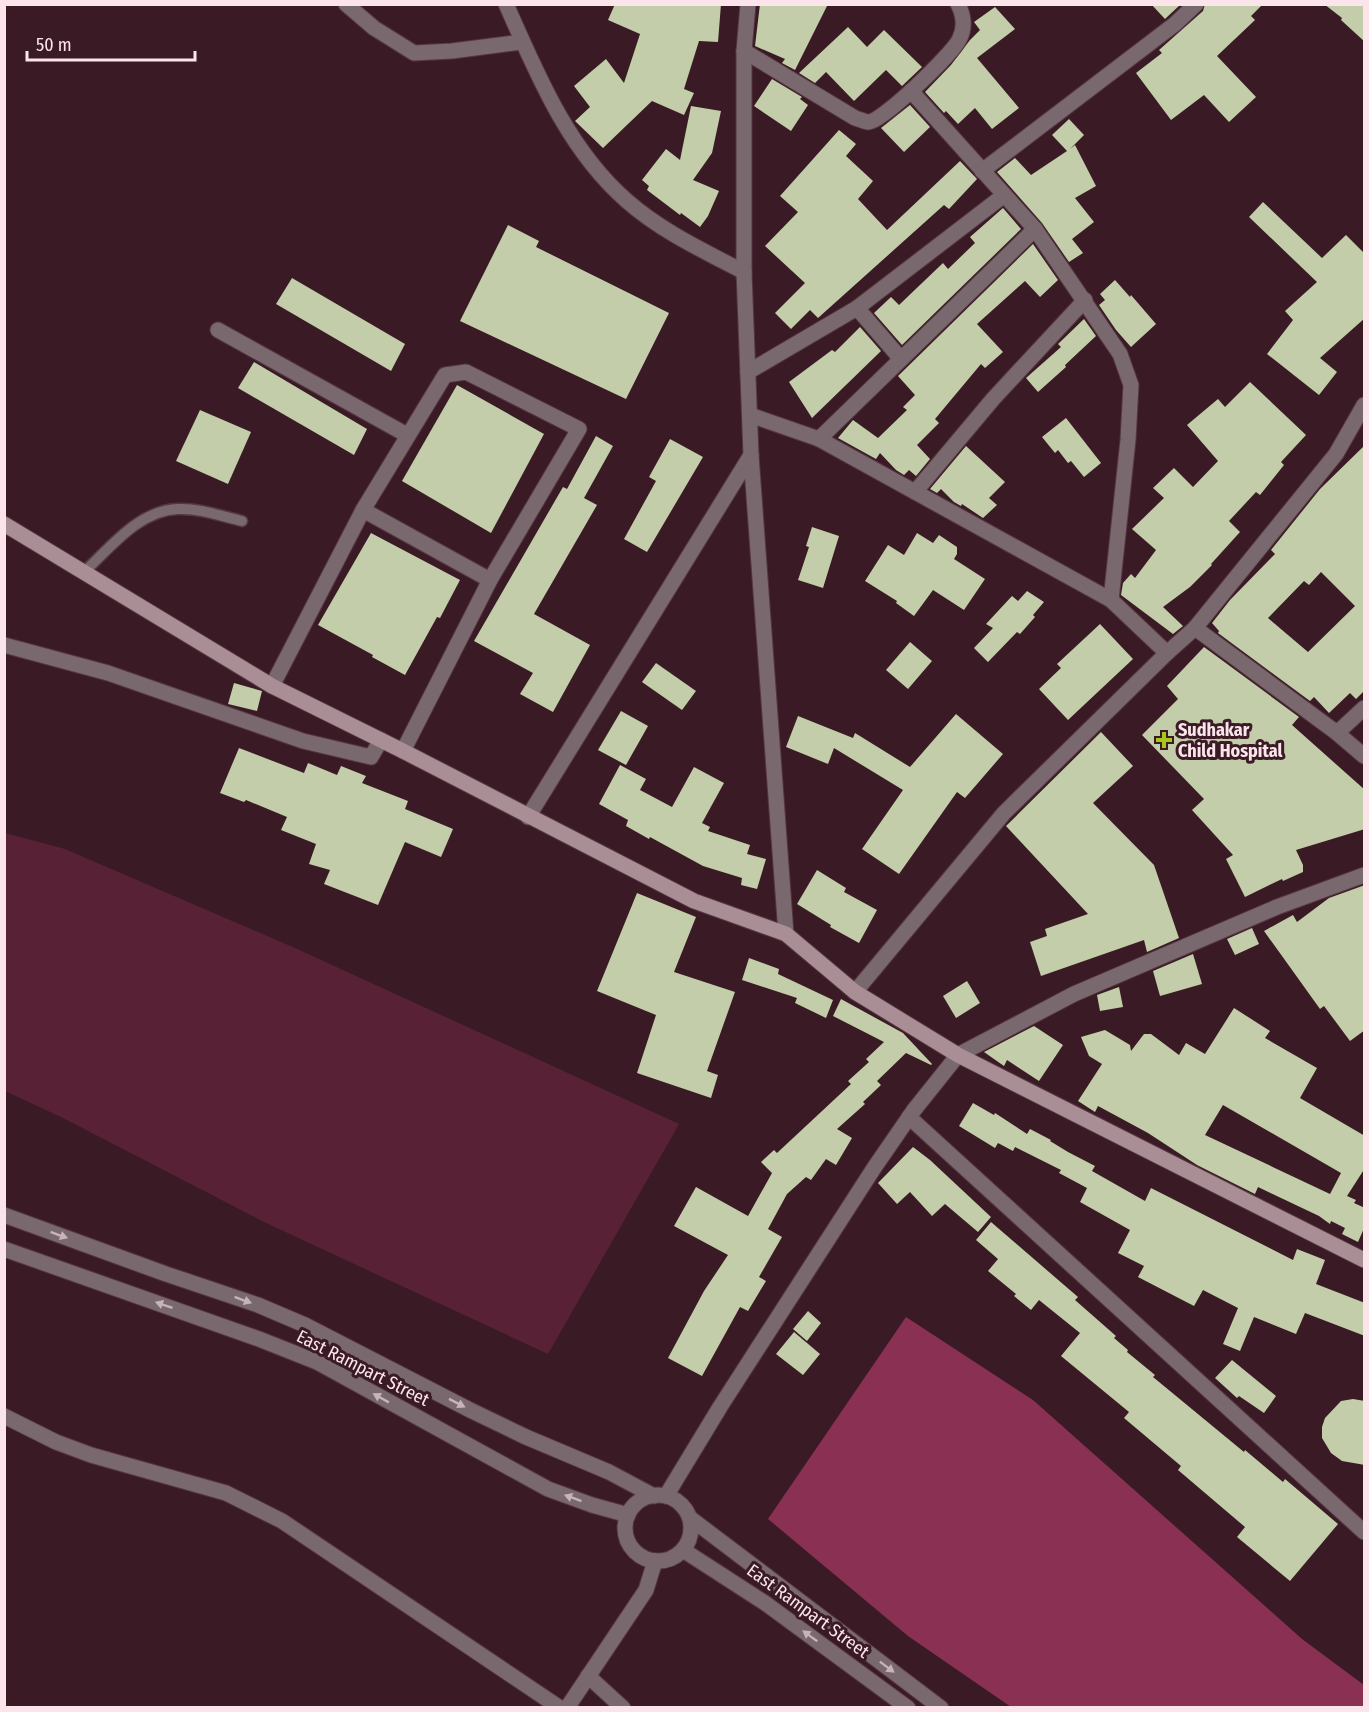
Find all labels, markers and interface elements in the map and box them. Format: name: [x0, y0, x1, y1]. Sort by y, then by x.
scale bar: [27, 24, 195, 62]
text: 50 m: [36, 34, 72, 56]
place label: Sudhakar Child Hospital: [1178, 719, 1282, 762]
marker: Sudhakar Child Hospital: [1155, 731, 1173, 749]
one-way arrow: [51, 1230, 69, 1240]
one-way arrow: [234, 1295, 252, 1305]
one-way arrow: [155, 1300, 173, 1310]
street label: East Rampart Street: [293, 1325, 433, 1411]
one-way arrow: [372, 1393, 389, 1403]
one-way arrow: [448, 1398, 465, 1408]
one-way arrow: [563, 1492, 581, 1502]
street label: East Rampart Street: [743, 1559, 874, 1663]
one-way arrow: [802, 1630, 818, 1642]
one-way arrow: [880, 1660, 895, 1672]

